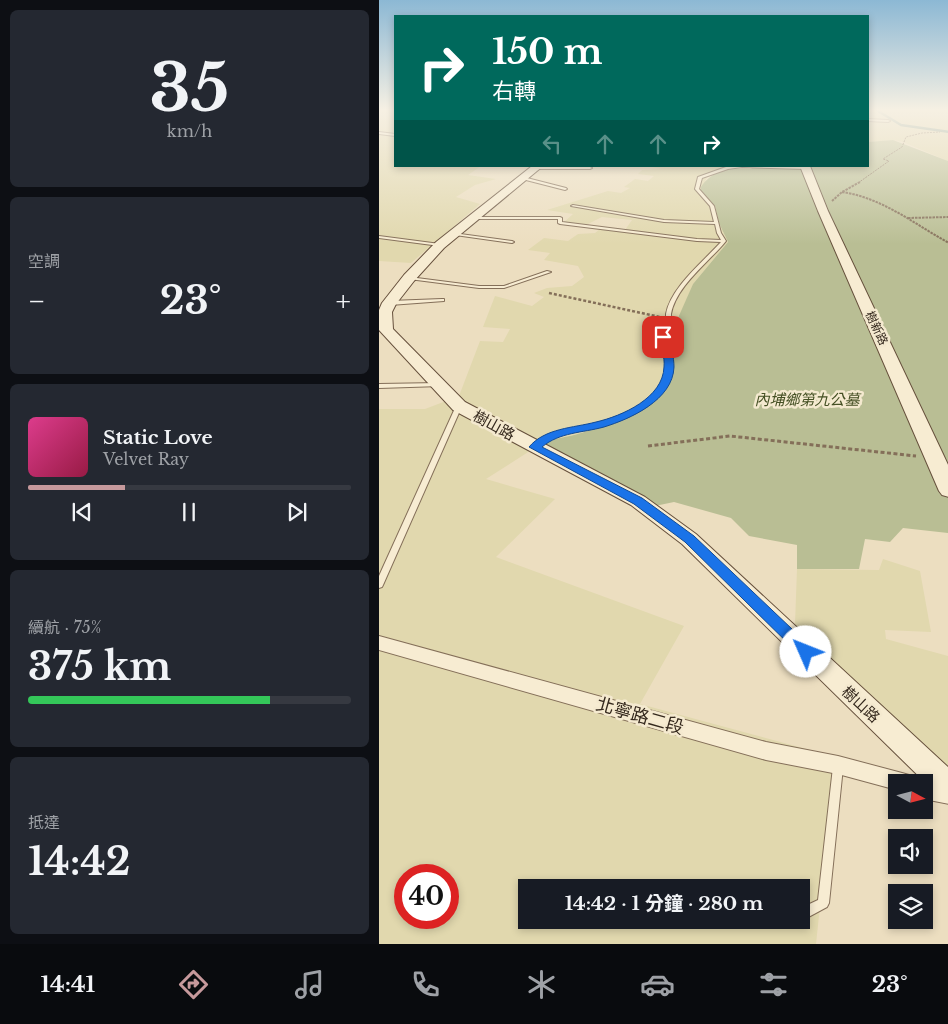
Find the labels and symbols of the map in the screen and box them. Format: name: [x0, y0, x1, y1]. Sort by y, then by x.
street label: 樹新路: [863, 309, 891, 347]
pin: [642, 316, 684, 358]
park label: 內埔鄉第九公墓: [754, 390, 862, 409]
street label: 樹山路: [470, 406, 518, 444]
position arrow: [779, 625, 831, 677]
street label: 樹山路: [838, 682, 884, 726]
street label: 北寧路二段: [594, 693, 686, 739]
north arrow: [888, 774, 933, 819]
speed limit sign: 40: [394, 864, 459, 929]

